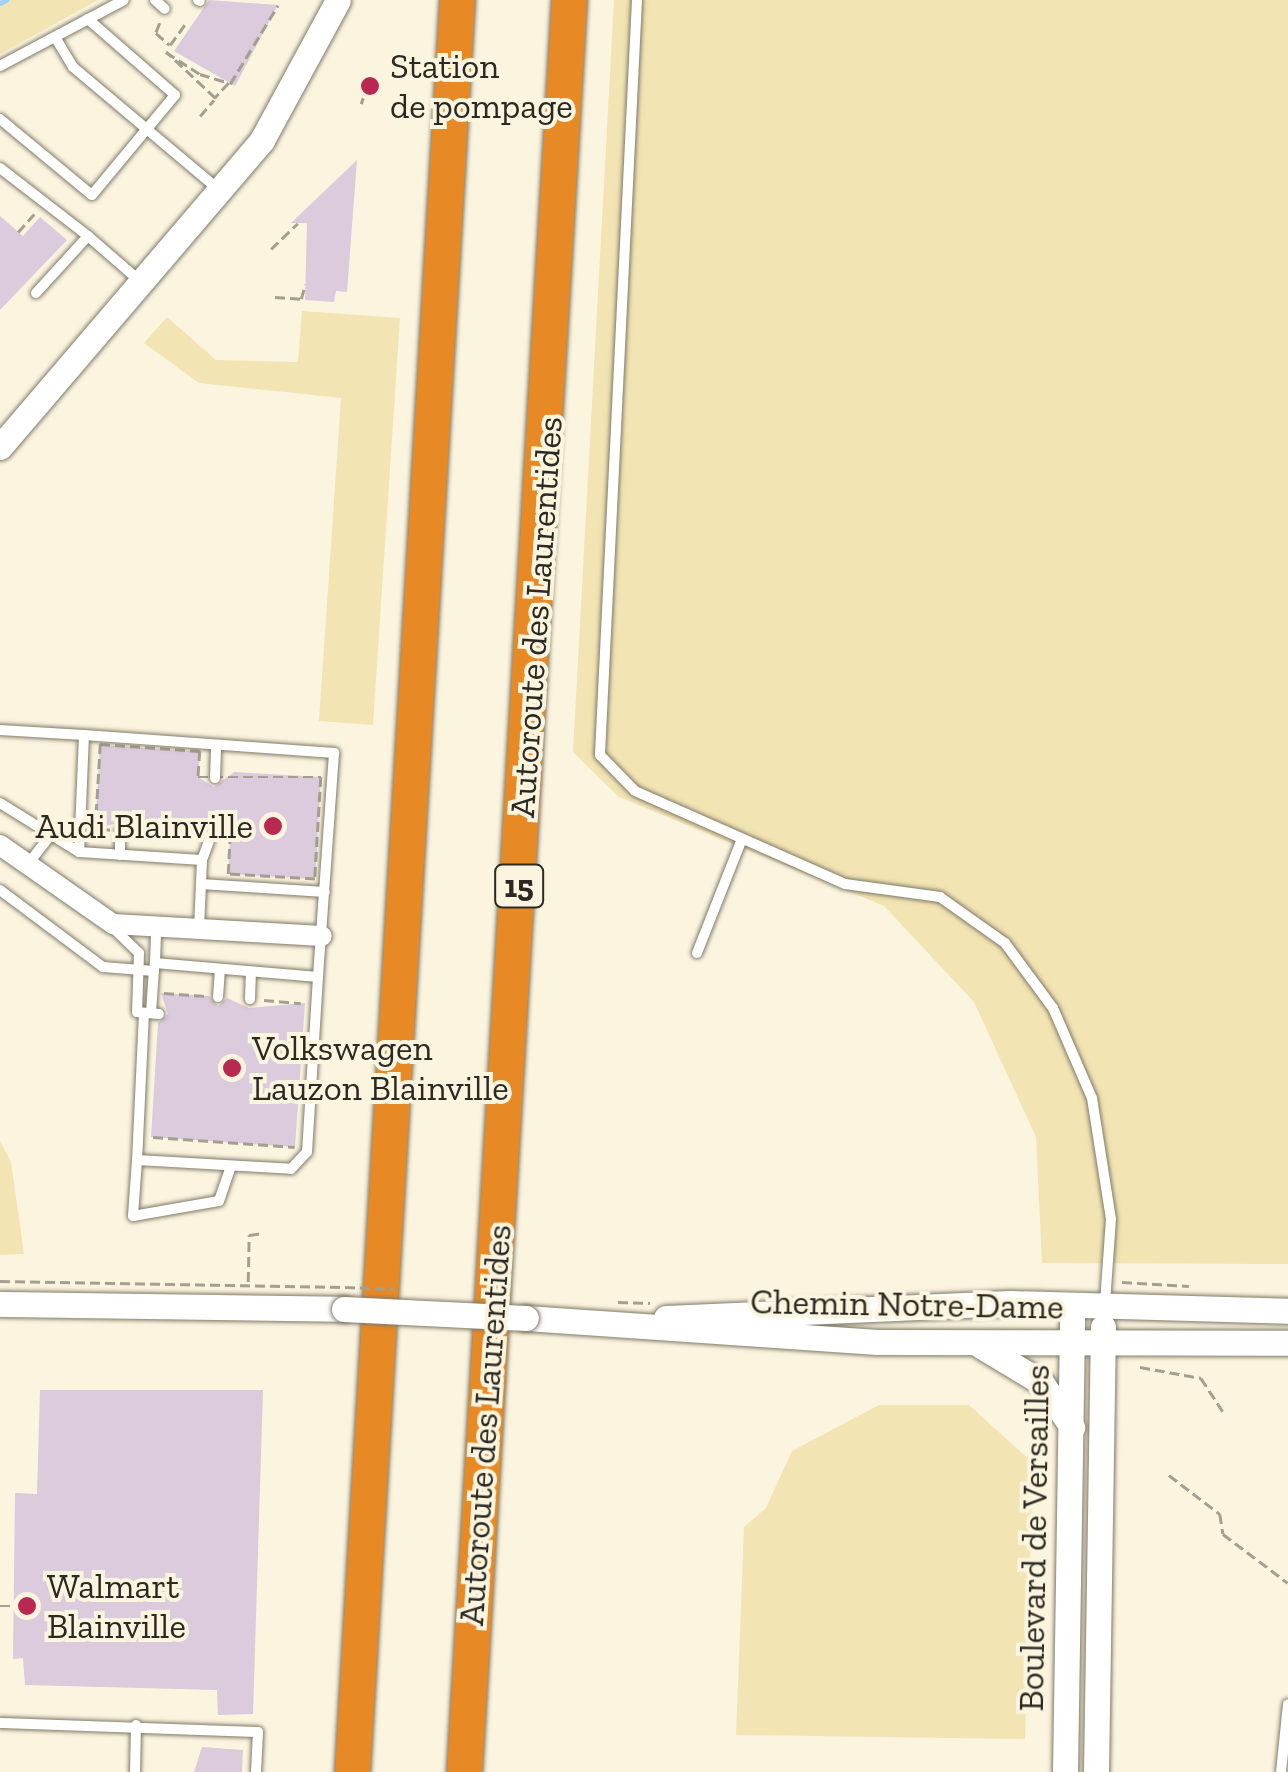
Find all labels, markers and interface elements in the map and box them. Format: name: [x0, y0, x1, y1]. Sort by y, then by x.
place label: Station de pompage: [390, 45, 573, 127]
marker: Station de pompage: [359, 75, 381, 97]
street label: Autoroute des Laurentides: [501, 415, 571, 819]
place label: Audi Blainville: [35, 805, 253, 847]
marker: Audi Blainville: [262, 815, 284, 837]
road number: 15: [494, 859, 544, 913]
place label: Volkswagen Lauzon Blainville: [252, 1027, 509, 1109]
marker: Volkswagen Lauzon Blainville: [221, 1057, 243, 1079]
street label: Autoroute des Laurentides: [450, 1223, 520, 1627]
street label: Chemin Notre-Dame: [750, 1280, 1064, 1328]
street label: Boulevard de Versailles: [1010, 1364, 1058, 1712]
place label: Walmart Blainville: [47, 1565, 186, 1647]
marker: Walmart Blainville: [16, 1595, 38, 1617]

